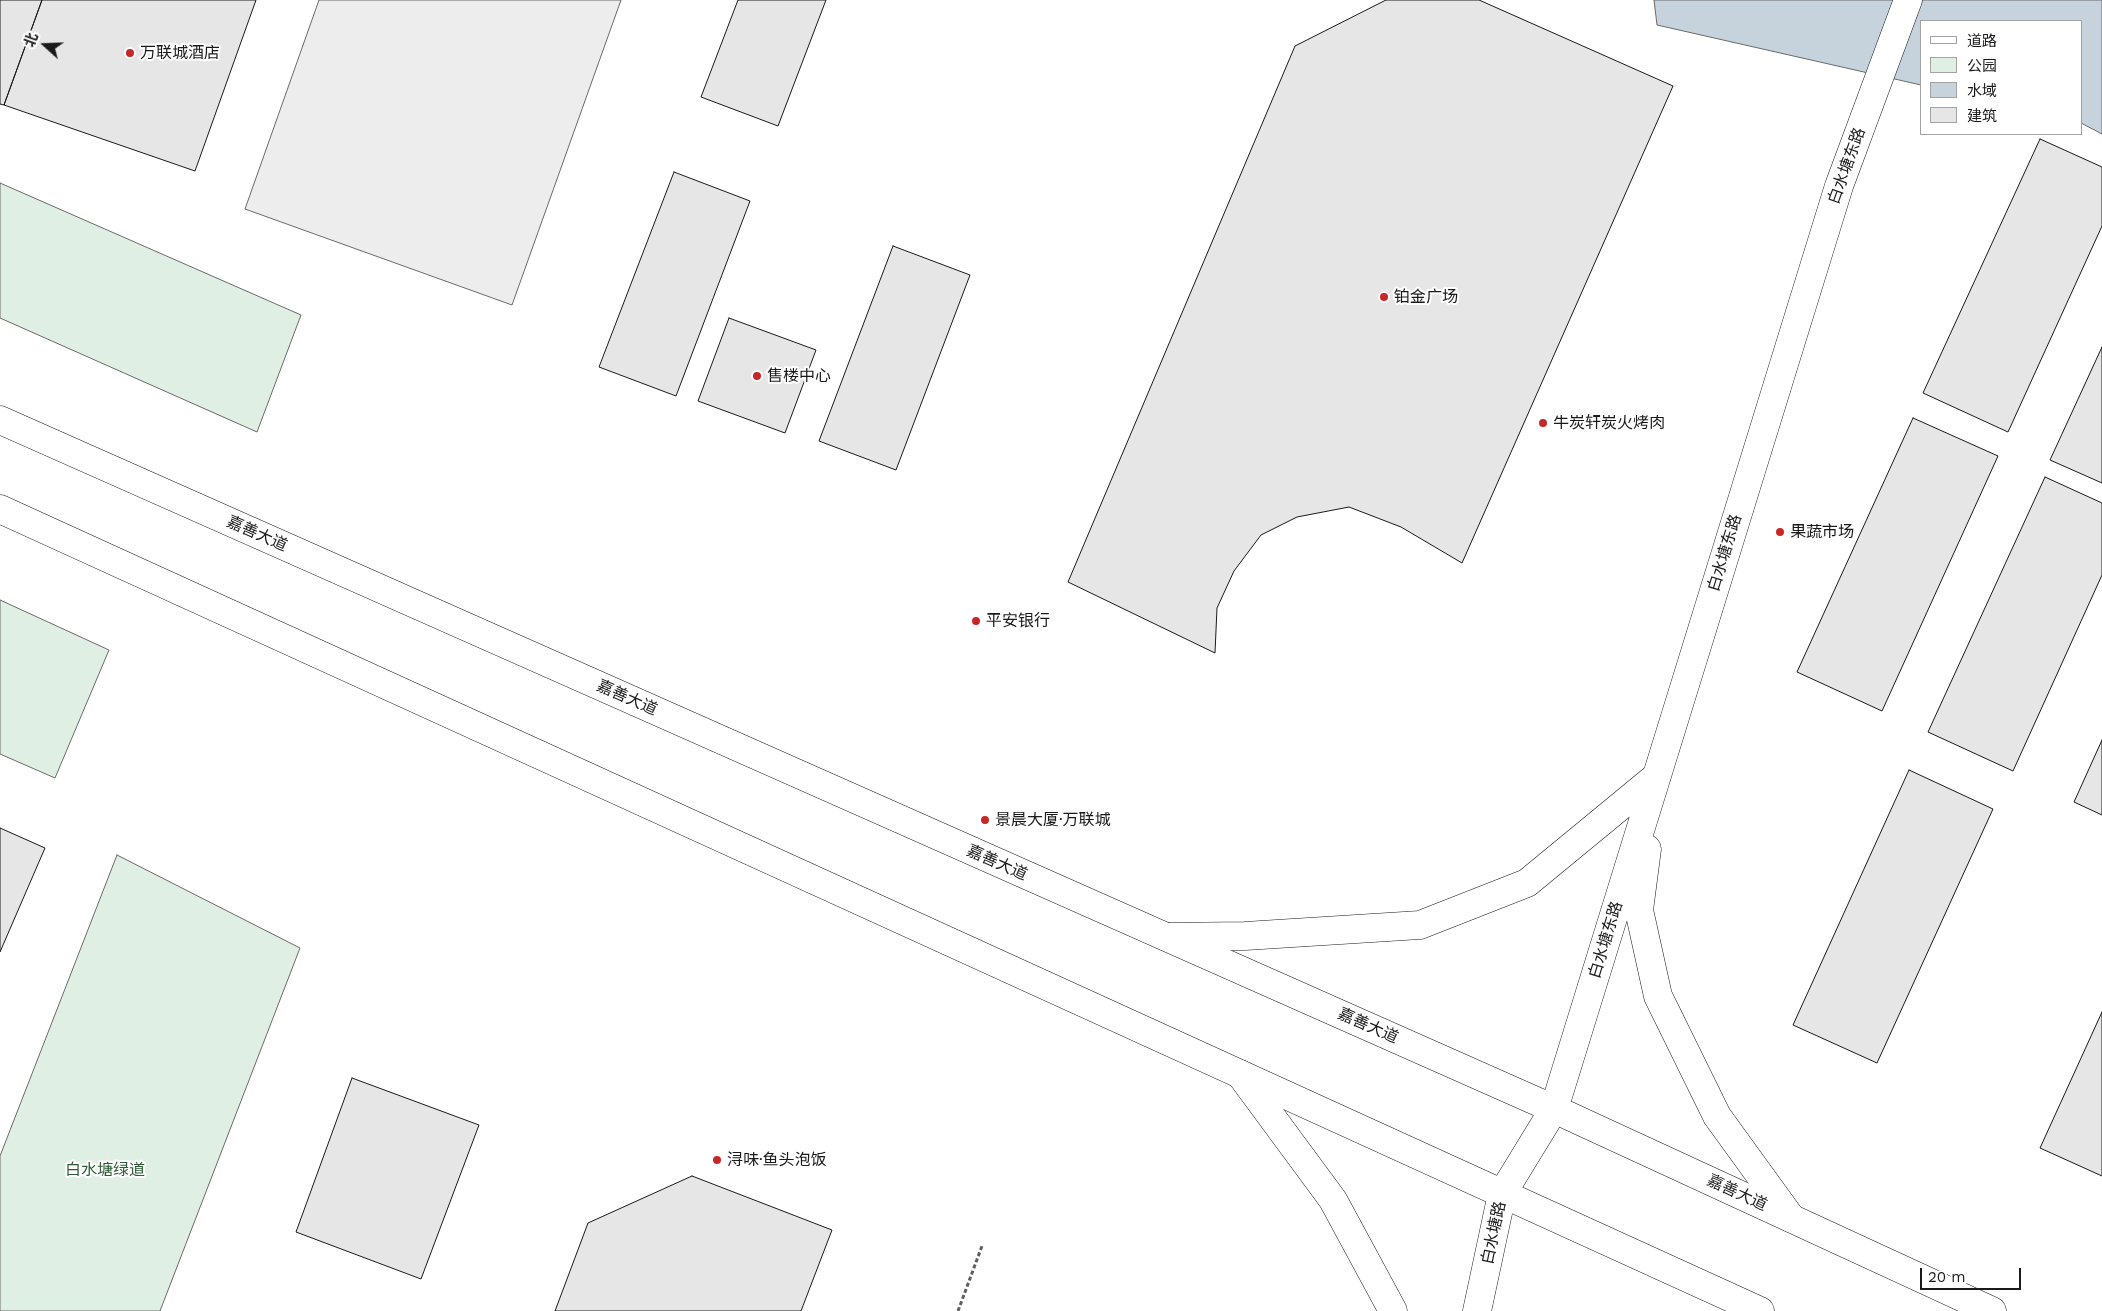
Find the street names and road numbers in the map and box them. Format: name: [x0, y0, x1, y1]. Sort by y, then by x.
street label: 白水塘东路: [1824, 125, 1870, 207]
street label: 嘉善大道: [224, 512, 290, 556]
street label: 白水塘东路: [1704, 512, 1746, 594]
street label: 嘉善大道: [594, 676, 660, 720]
street label: 嘉善大道: [964, 841, 1030, 885]
street label: 白水塘东路: [1585, 899, 1627, 981]
street label: 嘉善大道: [1335, 1004, 1401, 1048]
street label: 嘉善大道: [1704, 1171, 1770, 1215]
street label: 白水塘路: [1478, 1200, 1510, 1266]

